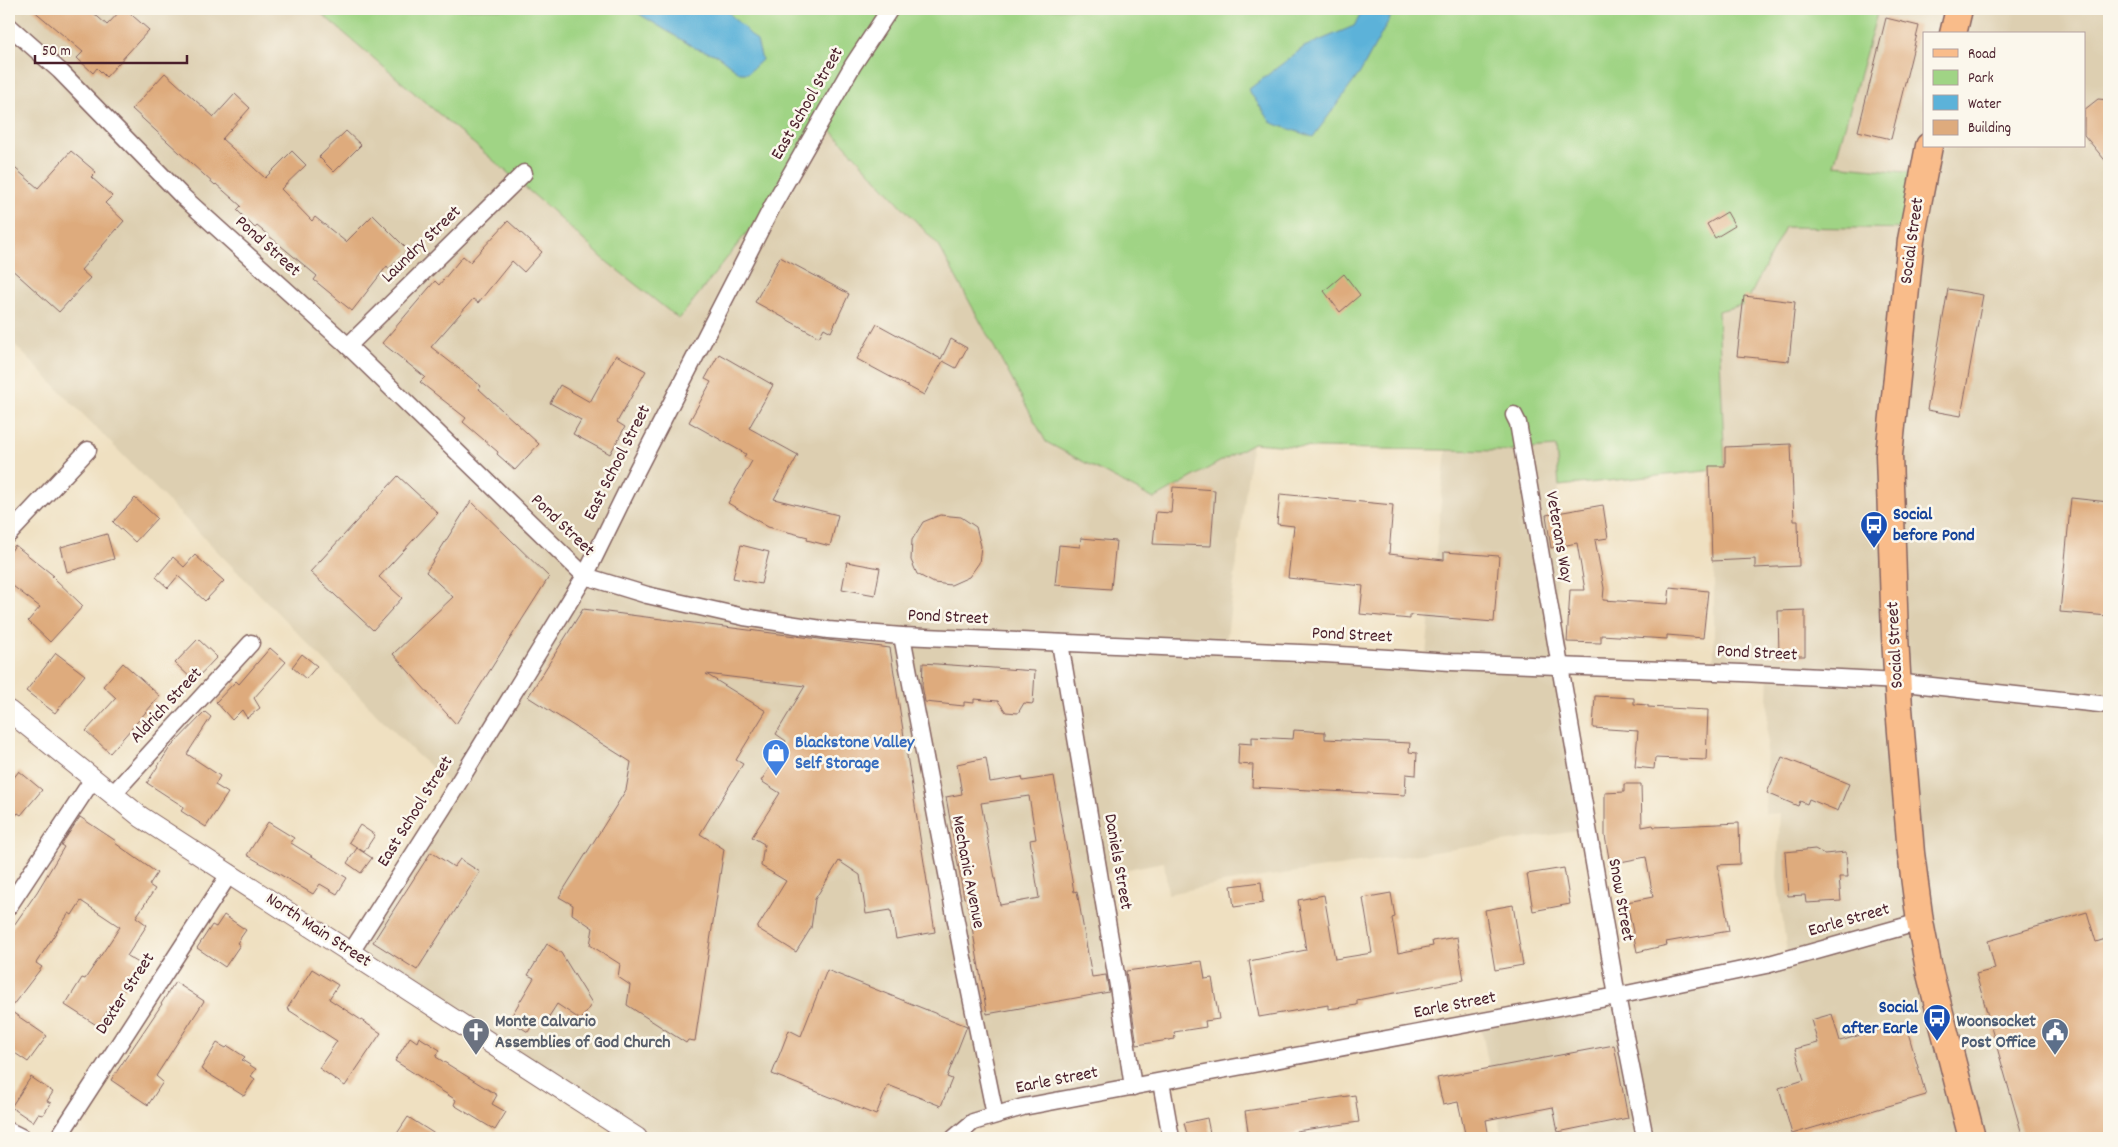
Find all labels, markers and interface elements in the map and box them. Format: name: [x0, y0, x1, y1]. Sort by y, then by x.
scale bar: [35, 32, 188, 64]
legend: [1923, 32, 2086, 148]
text: 50 m: [42, 41, 71, 63]
street label: East School Street: [766, 43, 851, 165]
text: Road: [1968, 44, 1996, 66]
text: Park: [1968, 68, 1994, 90]
text: Water: [1968, 94, 2002, 116]
text: Building: [1968, 118, 2011, 140]
street label: Social Street: [1895, 196, 1931, 286]
street label: Laundry Street: [377, 200, 468, 289]
street label: Pond Street: [229, 211, 306, 284]
street label: East School Street: [578, 401, 658, 525]
street label: Pond Street: [524, 489, 600, 563]
street label: Veterans Way: [1538, 489, 1578, 585]
place label: Social before Pond: [1893, 503, 1975, 549]
bus stop icon: Social before Pond: [1859, 510, 1889, 549]
street label: Social Street: [1881, 601, 1911, 689]
street label: Pond Street: [907, 603, 989, 633]
street label: Pond Street: [1311, 621, 1393, 651]
street label: Pond Street: [1716, 639, 1798, 669]
street label: Aldrich Street: [125, 662, 209, 750]
place label: Blackstone Valley Self Storage: [795, 731, 915, 777]
shop icon: Blackstone Valley Self Storage: [761, 738, 791, 777]
street label: East School Street: [372, 751, 460, 872]
street label: Daniels Street: [1096, 812, 1138, 912]
street label: Mechanic Avenue: [944, 813, 990, 931]
street label: Snow Street: [1600, 857, 1640, 944]
street label: North Main Street: [260, 888, 376, 975]
street label: Earle Street: [1805, 897, 1893, 945]
street label: Dexter Street: [90, 948, 162, 1040]
street label: Earle Street: [1412, 986, 1499, 1026]
place label: Social after Earle: [1842, 996, 1919, 1042]
bus stop icon: Social after Earle: [1922, 1003, 1952, 1042]
place label: Monte Calvario Assemblies of God Church: [495, 1010, 670, 1056]
place label: Woonsocket Post Office: [1957, 1010, 2036, 1056]
church icon: Monte Calvario Assemblies of God Church: [461, 1017, 491, 1056]
public building icon: Woonsocket Post Office: [2040, 1017, 2070, 1056]
street label: Earle Street: [1014, 1061, 1101, 1101]

